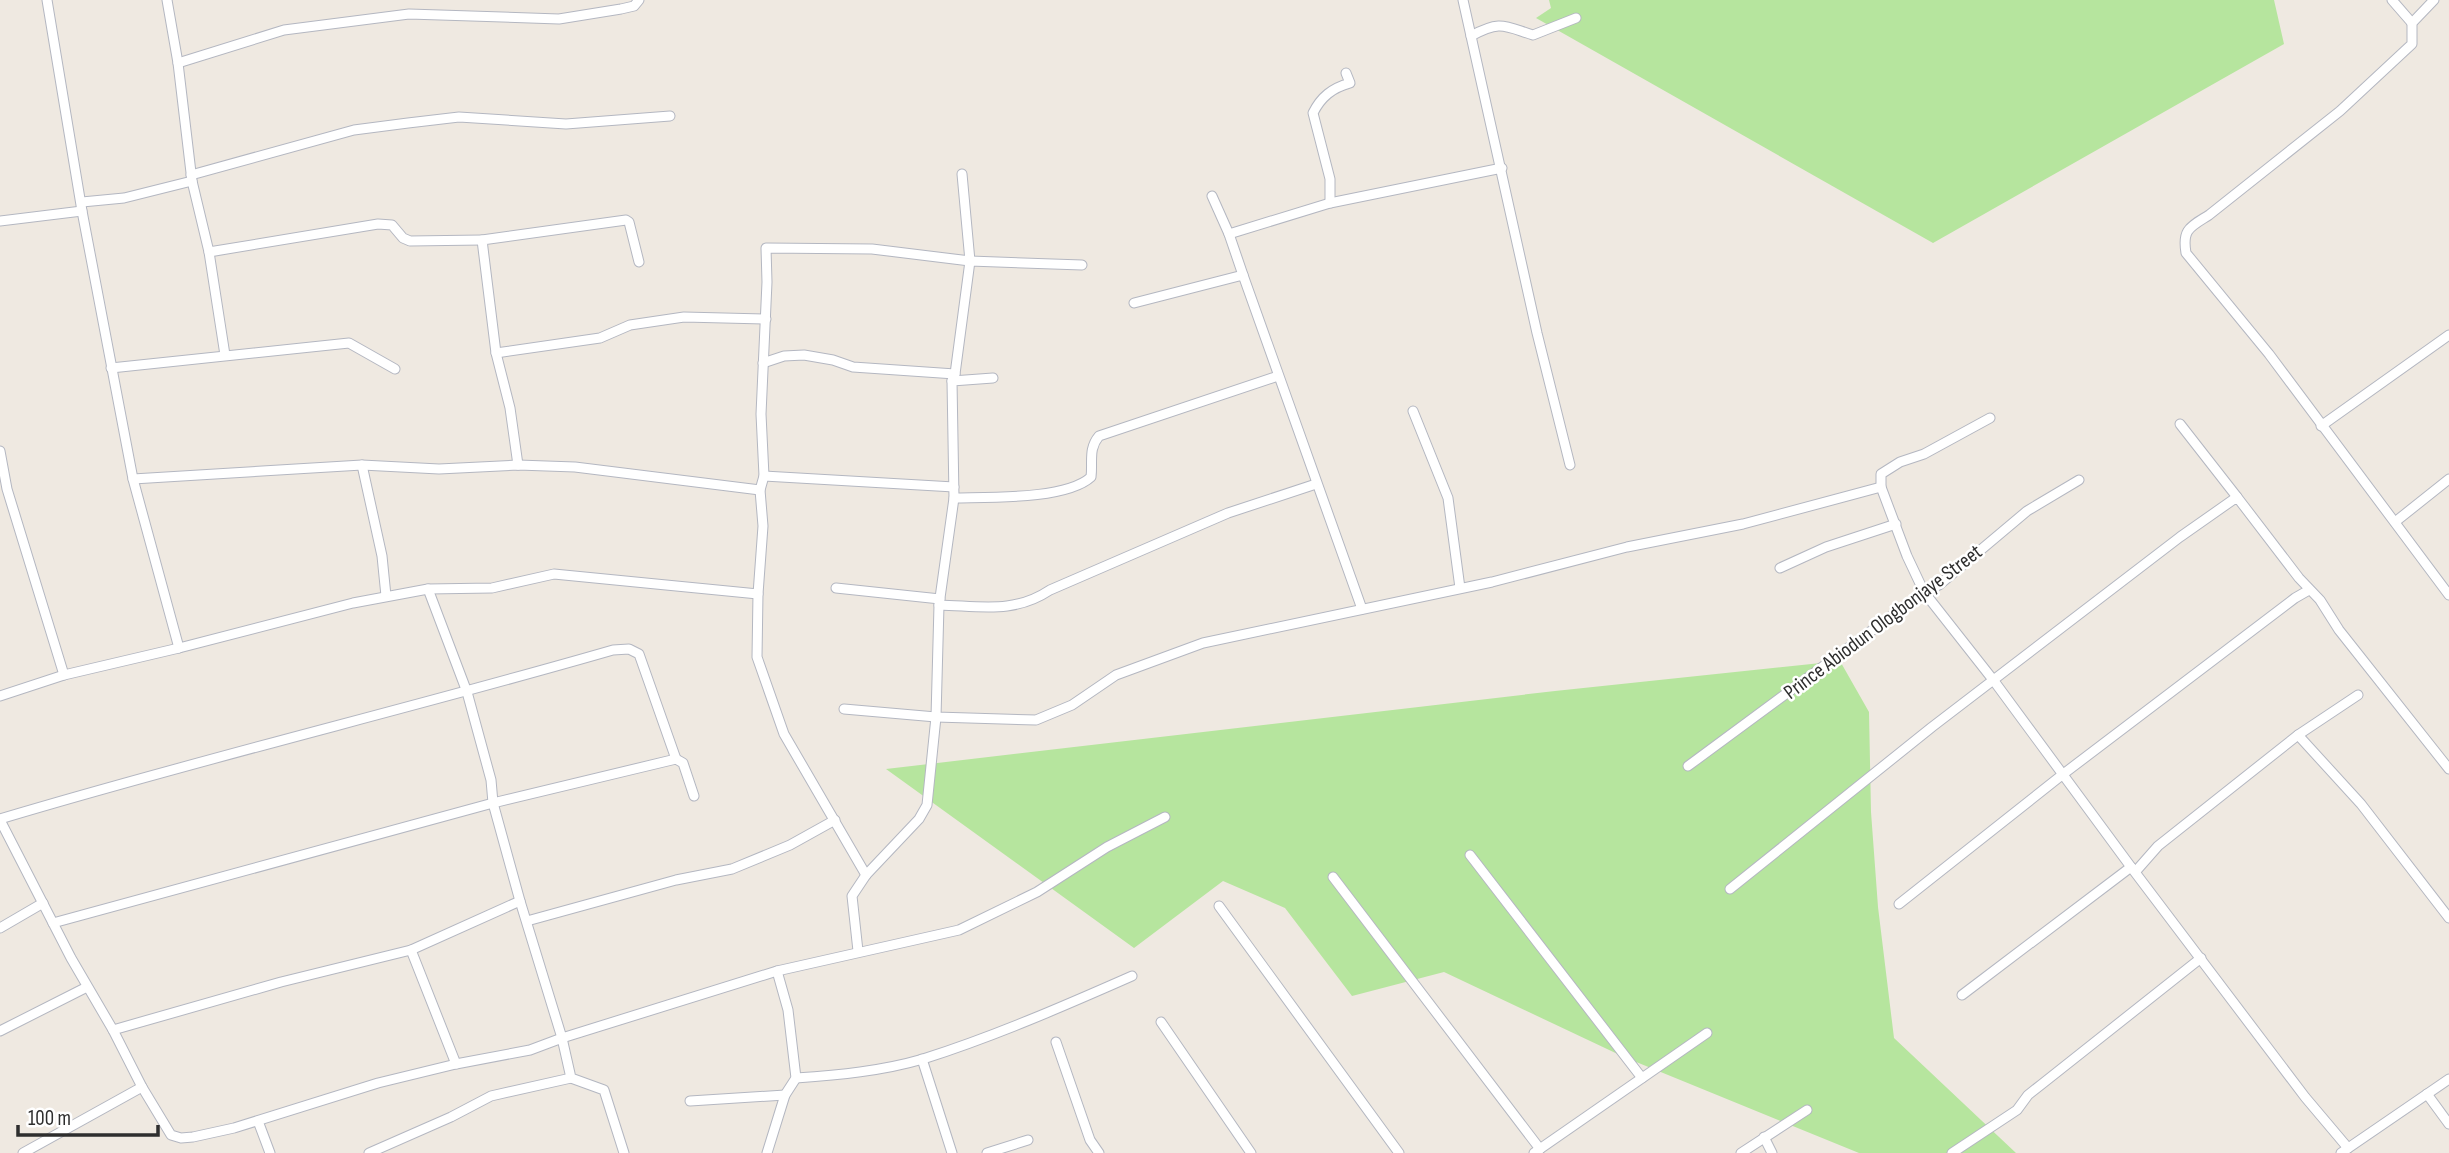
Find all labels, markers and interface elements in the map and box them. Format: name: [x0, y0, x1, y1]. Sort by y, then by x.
street label: Prince Abiodun Ologbonjaye Street: [1779, 539, 1987, 705]
scale bar: [18, 1094, 158, 1138]
text: 100 m: [28, 1106, 71, 1131]

